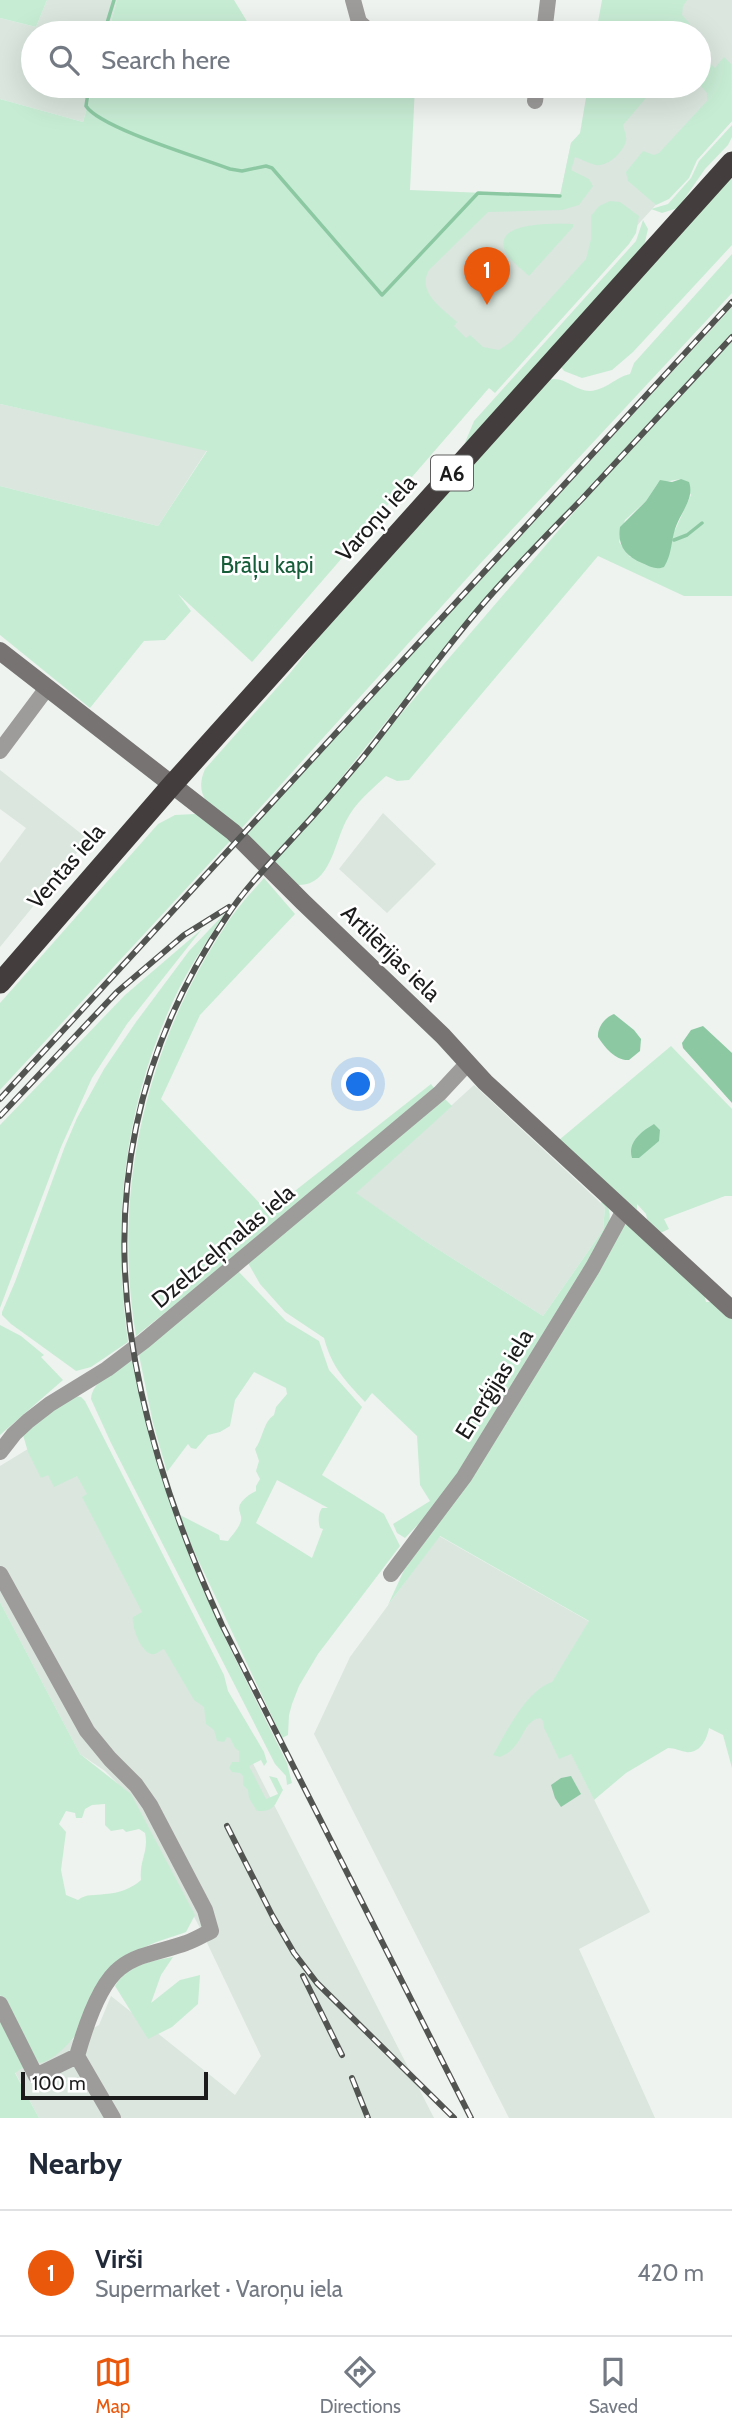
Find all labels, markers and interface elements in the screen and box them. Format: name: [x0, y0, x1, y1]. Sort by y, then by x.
search box: [21, 21, 711, 98]
icon: search: [45, 41, 83, 79]
text: Search here: [101, 44, 230, 76]
pin: 1: [464, 247, 510, 305]
road number: A6: [431, 456, 473, 490]
street label: Varoņu iela: [330, 469, 424, 568]
park label: Brāļu kapi: [220, 551, 314, 580]
street label: Ventas iela: [21, 818, 111, 914]
street label: Artilērijas iela: [336, 899, 446, 1007]
your location: [341, 1067, 375, 1101]
street label: Dzelzceļmalas iela: [146, 1178, 301, 1315]
street label: Enerģijas iela: [449, 1324, 539, 1444]
scale bar: [21, 2069, 208, 2101]
text: 100 m: [32, 2072, 86, 2095]
text: Nearby: [28, 2145, 122, 2182]
text: Virši: [95, 2243, 143, 2275]
text: 1: [47, 2259, 55, 2287]
text: 420 m: [637, 2259, 704, 2287]
text: Supermarket · Varoņu iela: [95, 2275, 343, 2303]
tab: Map: [94, 2353, 132, 2418]
tab: Directions: [320, 2353, 401, 2418]
tab: Saved: [589, 2353, 638, 2418]

